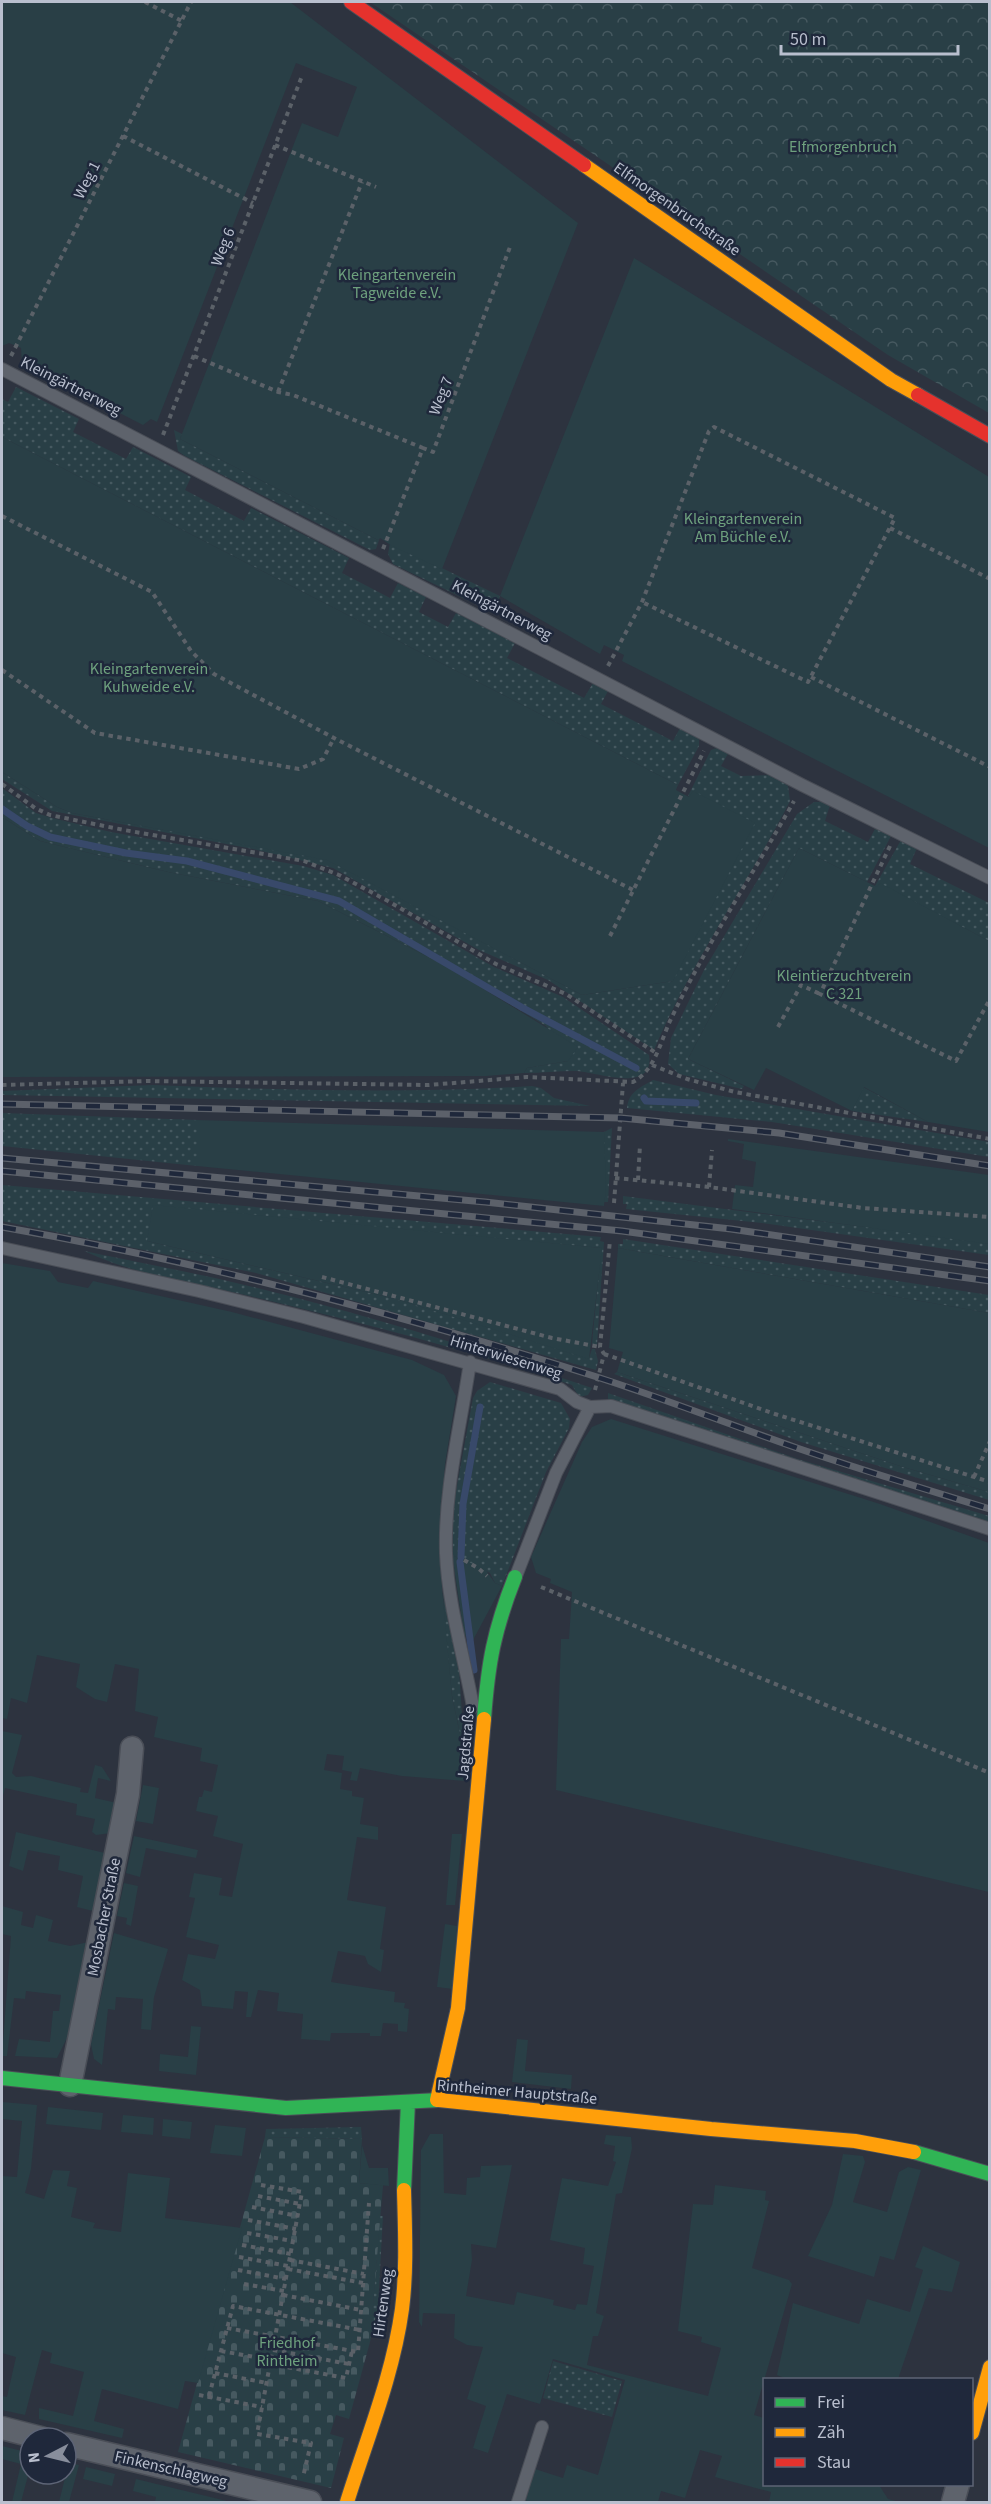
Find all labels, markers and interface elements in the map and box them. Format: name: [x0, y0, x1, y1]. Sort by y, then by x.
scale bar: [781, 18, 958, 56]
text: 50 m: [790, 27, 826, 52]
park label: Elfmorgenbruch: [789, 136, 897, 158]
street label: Weg 1: [68, 157, 106, 203]
street label: Elfmorgenbruchstraße: [609, 157, 745, 261]
street label: Weg 6: [206, 225, 240, 269]
park label: Kleingartenverein Tagweide e.V.: [338, 264, 456, 304]
street label: Kleingärtnerweg: [17, 351, 125, 421]
street label: Weg 7: [424, 374, 458, 418]
park label: Kleingartenverein Am Büchle e.V.: [684, 508, 802, 548]
street label: Kleingärtnerweg: [448, 574, 556, 646]
park label: Kleingartenverein Kuhweide e.V.: [90, 658, 208, 698]
park label: Kleintierzuchtverein C 321: [777, 965, 911, 1005]
street label: Hinterwiesenweg: [447, 1330, 565, 1384]
street label: Jagdstraße: [452, 1705, 480, 1781]
street label: Mosbacher Straße: [82, 1856, 126, 1978]
street label: Rintheimer Hauptstraße: [436, 2074, 598, 2110]
street label: Hirtenweg: [367, 2267, 399, 2339]
park label: Friedhof Rintheim: [256, 2332, 318, 2372]
legend: [763, 2378, 973, 2486]
text: Frei: [817, 2390, 845, 2415]
text: Zäh: [817, 2420, 845, 2445]
north arrow: [18, 2426, 78, 2486]
street label: Finkenschlagweg: [112, 2445, 230, 2493]
text: Stau: [817, 2450, 851, 2475]
text: N: [23, 2451, 46, 2464]

